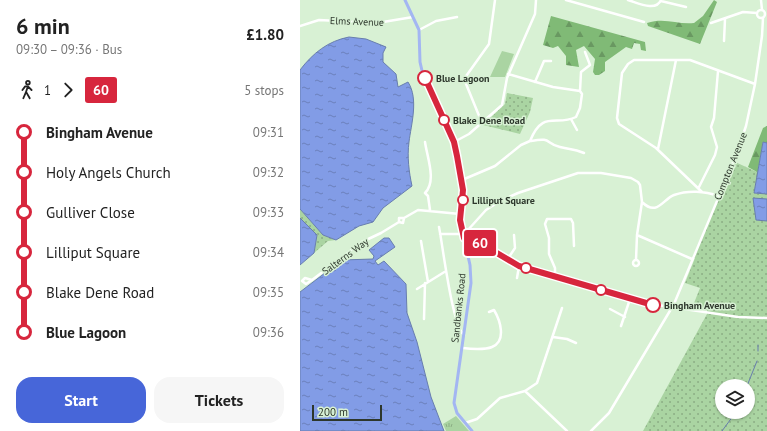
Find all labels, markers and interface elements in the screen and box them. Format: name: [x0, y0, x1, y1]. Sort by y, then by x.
text: 6 min: [16, 12, 70, 40]
street label: Elms Avenue: [330, 14, 384, 29]
text: £1.80: [246, 25, 284, 44]
text: 09:30 – 09:36 · Bus: [16, 41, 122, 58]
marker: Blue Lagoon: [417, 70, 433, 86]
place label: Blue Lagoon: [436, 72, 490, 85]
icon: walk: [16, 79, 38, 101]
icon: forward: [57, 79, 79, 101]
text: 60: [93, 81, 109, 99]
text: 1: [44, 82, 51, 99]
text: 5 stops: [244, 82, 284, 99]
marker: Blake Dene Road: [438, 114, 450, 126]
place label: Blake Dene Road: [453, 114, 525, 127]
text: Bingham Avenue: [46, 123, 153, 142]
text: 09:31: [253, 124, 284, 141]
street label: Compton Avenue: [711, 130, 750, 202]
text: Holy Angels Church: [46, 163, 171, 182]
text: 09:32: [253, 164, 284, 181]
marker: Lilliput Square: [457, 194, 469, 206]
place label: Lilliput Square: [472, 194, 535, 207]
text: Gulliver Close: [46, 203, 135, 222]
text: 09:33: [253, 204, 284, 221]
line badge: 60: [462, 230, 498, 256]
text: 60: [472, 234, 488, 252]
street label: Salterns Way: [319, 235, 371, 278]
text: Lilliput Square: [46, 243, 140, 262]
text: 09:34: [253, 244, 284, 261]
unlabelled marker: [520, 262, 532, 274]
street label: Sandbanks Road: [448, 273, 469, 343]
text: Blake Dene Road: [46, 283, 154, 302]
text: 09:35: [253, 284, 284, 301]
unlabelled marker: [595, 284, 607, 296]
marker: Bingham Avenue: [645, 297, 661, 313]
place label: Bingham Avenue: [664, 299, 735, 312]
text: Blue Lagoon: [46, 323, 126, 342]
text: 09:36: [253, 324, 284, 341]
button: Start: [16, 377, 146, 423]
button: Tickets: [154, 377, 284, 423]
map controls: [715, 379, 755, 419]
button: layers: [715, 379, 755, 419]
scale bar: [312, 403, 382, 422]
text: 200 m: [318, 405, 348, 419]

